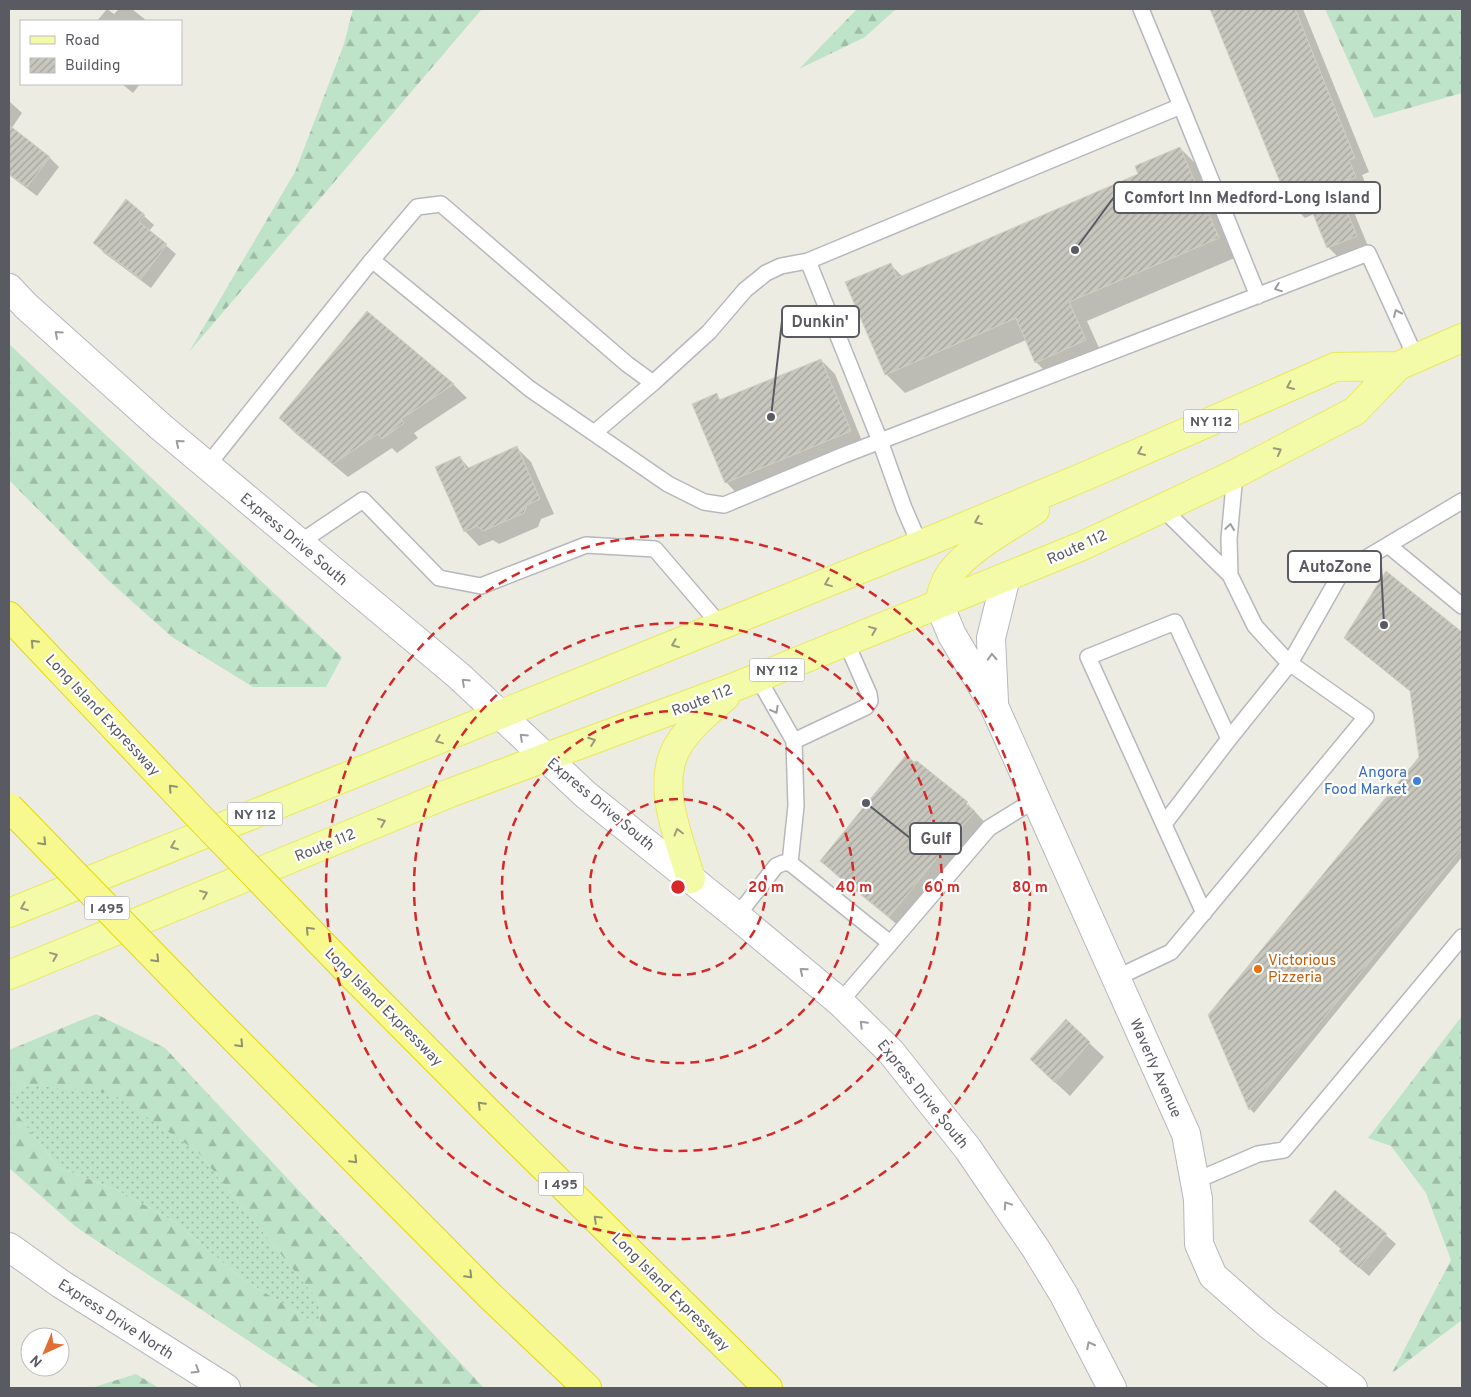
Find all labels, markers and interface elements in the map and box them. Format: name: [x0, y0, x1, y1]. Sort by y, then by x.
legend: [20, 20, 182, 85]
text: Road: [65, 32, 100, 51]
text: Building: [65, 57, 120, 76]
callout: Comfort Inn Medford-Long Island: [1114, 182, 1380, 213]
text: Comfort Inn Medford-Long Island: [1124, 189, 1370, 209]
one-way arrow: [1274, 282, 1283, 292]
callout: Dunkin': [782, 306, 859, 337]
one-way arrow: [1392, 309, 1403, 318]
text: Dunkin': [791, 313, 849, 333]
one-way arrow: [55, 331, 64, 340]
one-way arrow: [1286, 380, 1295, 391]
road number: NY 112: [1184, 410, 1238, 432]
one-way arrow: [176, 439, 185, 448]
one-way arrow: [1137, 445, 1146, 456]
one-way arrow: [1273, 447, 1282, 457]
street label: Express Drive South: [235, 490, 351, 591]
one-way arrow: [974, 515, 983, 525]
one-way arrow: [1225, 522, 1235, 531]
street label: Route 112: [1045, 527, 1111, 570]
callout: AutoZone: [1288, 551, 1381, 582]
text: AutoZone: [1298, 558, 1372, 578]
one-way arrow: [824, 576, 833, 587]
one-way arrow: [868, 626, 877, 637]
one-way arrow: [671, 638, 680, 649]
one-way arrow: [31, 640, 40, 649]
street label: Long Island Expressway: [40, 651, 163, 781]
one-way arrow: [986, 653, 997, 661]
road number: NY 112: [750, 658, 804, 682]
one-way arrow: [461, 679, 470, 688]
street label: Route 112: [669, 681, 736, 722]
one-way arrow: [769, 705, 779, 714]
one-way arrow: [435, 734, 444, 744]
one-way arrow: [520, 734, 529, 743]
one-way arrow: [587, 737, 596, 747]
street label: Express Drive South: [542, 755, 658, 856]
place label: Angora Food Market: [1324, 764, 1407, 800]
marker: Angora Food Market: [1411, 775, 1423, 787]
one-way arrow: [169, 785, 178, 794]
road number: NY 112: [228, 802, 282, 826]
one-way arrow: [377, 817, 385, 827]
callout: Gulf: [910, 823, 961, 854]
street label: Route 112: [292, 826, 359, 867]
one-way arrow: [673, 828, 683, 836]
text: Gulf: [921, 830, 952, 850]
one-way arrow: [37, 836, 46, 845]
one-way arrow: [170, 840, 179, 850]
centre of rings: [669, 878, 687, 896]
text: 20 m: [748, 879, 784, 898]
text: 40 m: [836, 879, 872, 898]
text: 60 m: [924, 879, 960, 898]
text: 80 m: [1012, 879, 1048, 898]
one-way arrow: [199, 890, 208, 901]
road number: I 495: [84, 896, 130, 920]
one-way arrow: [20, 901, 28, 911]
one-way arrow: [306, 927, 315, 936]
street label: Long Island Expressway: [320, 945, 446, 1071]
one-way arrow: [49, 952, 58, 962]
place label: Victorious Pizzeria: [1268, 952, 1336, 988]
one-way arrow: [150, 953, 159, 962]
marker: Victorious Pizzeria: [1252, 963, 1264, 975]
one-way arrow: [800, 968, 809, 976]
street label: Waverly Avenue: [1124, 1016, 1185, 1121]
one-way arrow: [859, 1020, 868, 1029]
street label: Express Drive South: [872, 1037, 972, 1153]
one-way arrow: [234, 1039, 243, 1048]
one-way arrow: [478, 1102, 487, 1111]
one-way arrow: [348, 1154, 357, 1163]
road number: I 495: [538, 1172, 584, 1196]
one-way arrow: [1004, 1201, 1013, 1211]
one-way arrow: [594, 1215, 603, 1224]
street label: Long Island Expressway: [607, 1230, 733, 1356]
one-way arrow: [463, 1269, 472, 1278]
street label: Express Drive North: [54, 1276, 177, 1365]
north arrow: [20, 1327, 70, 1377]
one-way arrow: [1086, 1341, 1096, 1350]
text: N: [27, 1351, 47, 1370]
one-way arrow: [190, 1363, 199, 1373]

